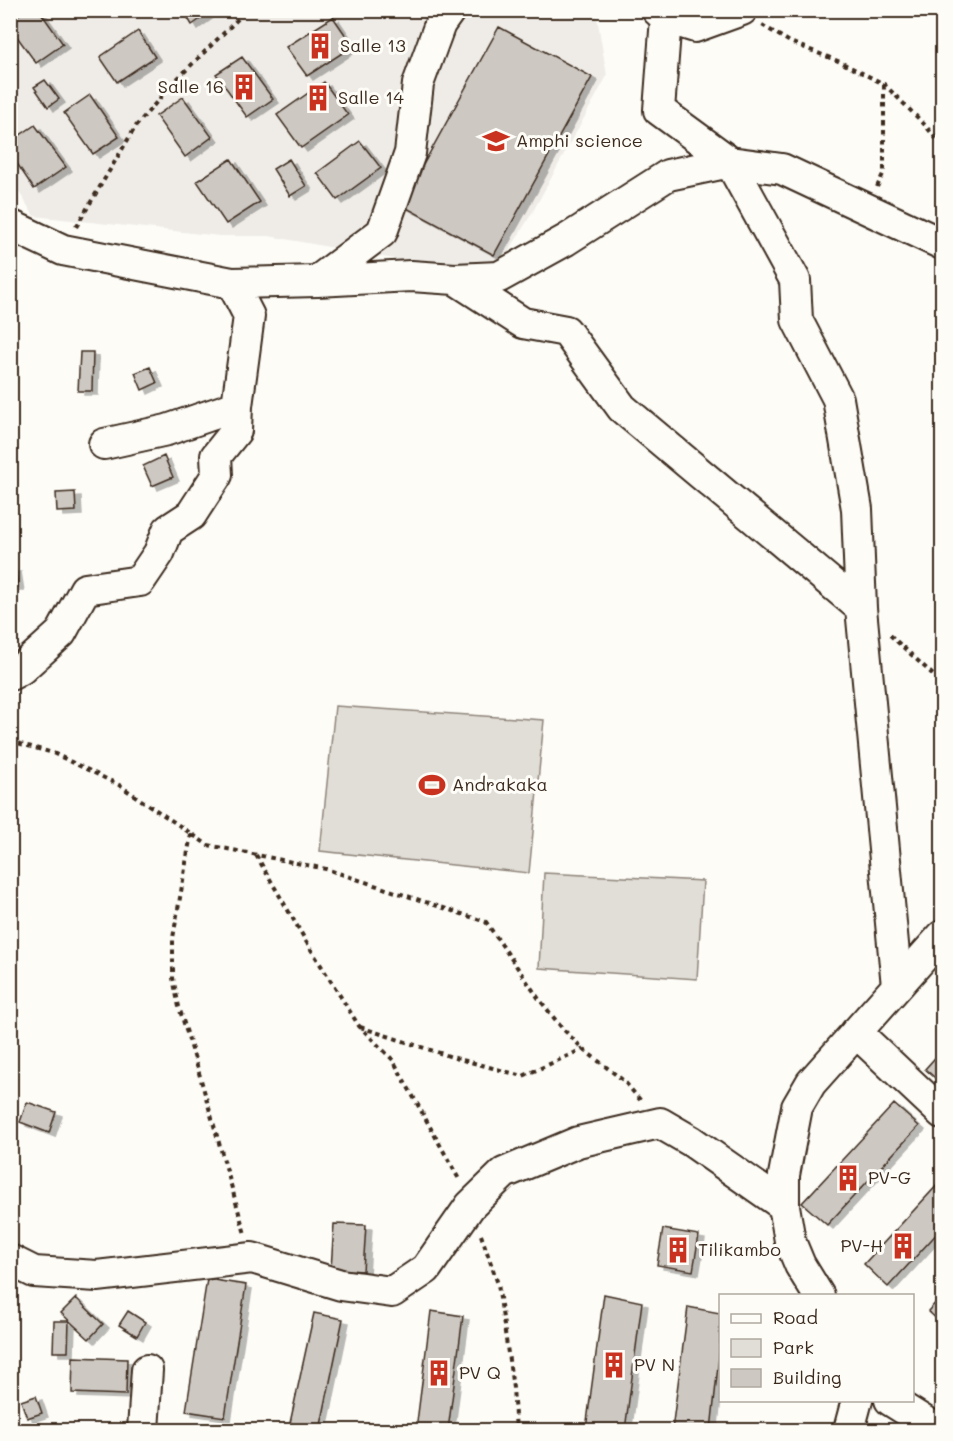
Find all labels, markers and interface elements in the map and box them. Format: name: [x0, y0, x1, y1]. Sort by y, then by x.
building icon: Salle 13: [305, 31, 335, 61]
place label: Salle 13: [340, 33, 406, 57]
building icon: Salle 16: [229, 72, 259, 102]
place label: Salle 16: [158, 74, 224, 98]
building icon: Salle 14: [303, 83, 333, 113]
place label: Salle 14: [338, 85, 404, 109]
school or university icon: Amphi science: [481, 126, 511, 156]
place label: Amphi science: [516, 128, 643, 152]
sports icon: Andrakaka: [417, 770, 447, 800]
place label: Andrakaka: [452, 772, 548, 796]
building icon: PV-G: [833, 1163, 863, 1193]
place label: PV-G: [868, 1165, 911, 1189]
building icon: PV-H: [888, 1231, 918, 1261]
place label: PV-H: [841, 1233, 883, 1257]
building icon: Tilikambo: [663, 1235, 693, 1265]
place label: Tilikambo: [698, 1237, 781, 1261]
legend: [719, 1294, 914, 1402]
text: Road: [773, 1305, 818, 1329]
text: Park: [773, 1335, 814, 1359]
building icon: PV N: [599, 1350, 629, 1380]
place label: PV N: [634, 1352, 675, 1376]
building icon: PV Q: [424, 1358, 454, 1388]
place label: PV Q: [459, 1360, 501, 1384]
text: Building: [773, 1365, 841, 1389]

